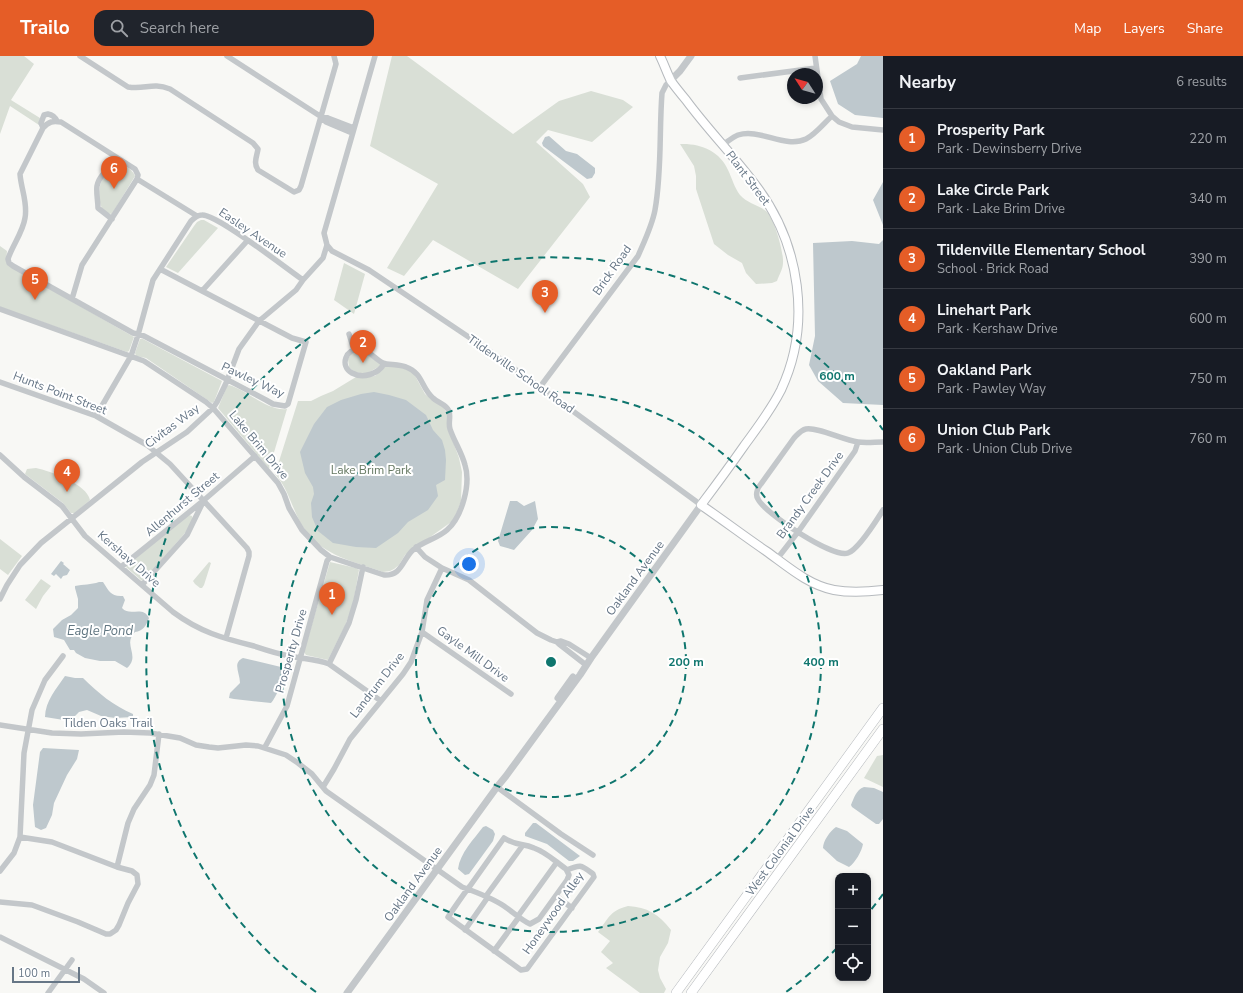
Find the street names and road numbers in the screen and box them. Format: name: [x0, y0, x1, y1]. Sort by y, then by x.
street label: Plant Street: [722, 147, 774, 209]
street label: Easley Avenue: [216, 204, 290, 262]
street label: Brick Road: [589, 242, 635, 298]
street label: Tildenville School Road: [464, 331, 578, 417]
street label: Pawley Way: [219, 358, 288, 402]
street label: Hunts Point Street: [11, 368, 110, 419]
street label: Civitas Way: [142, 400, 203, 452]
street label: Lake Brim Drive: [225, 407, 293, 483]
street label: Brandy Creek Drive: [773, 448, 847, 542]
street label: Allenhurst Street: [141, 468, 223, 540]
street label: Kershaw Drive: [94, 527, 164, 591]
street label: Oakland Avenue: [602, 537, 668, 619]
street label: Prosperity Drive: [271, 607, 311, 695]
street label: Gayle Mill Drive: [434, 622, 512, 686]
street label: Landrum Drive: [346, 649, 408, 721]
street label: Tilden Oaks Trail: [63, 715, 154, 731]
street label: West Colonial Drive: [742, 803, 818, 899]
street label: Oakland Avenue: [380, 843, 446, 925]
street label: Honeywood Alley: [519, 868, 588, 957]

